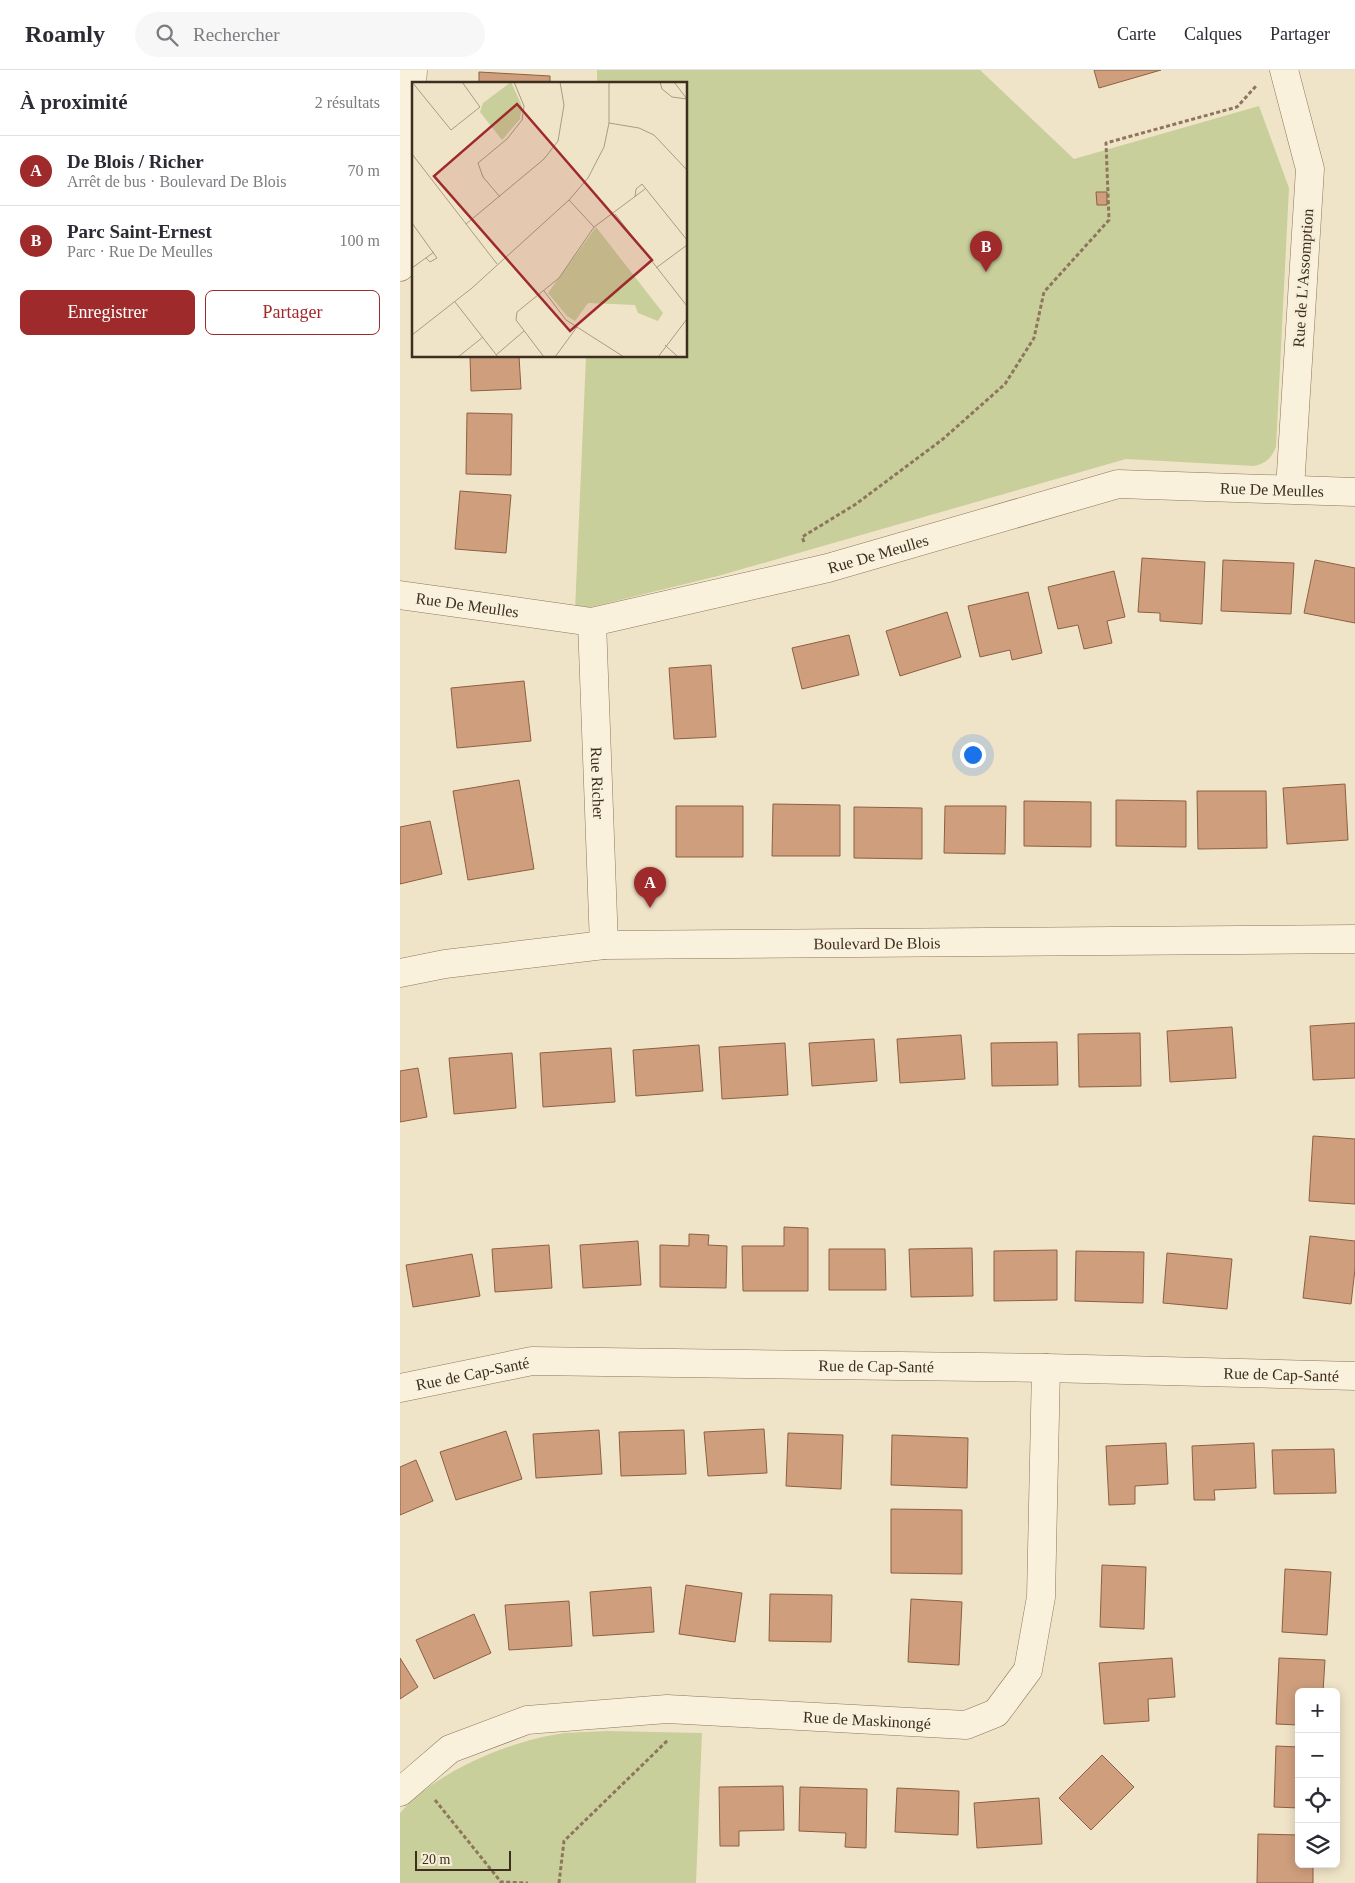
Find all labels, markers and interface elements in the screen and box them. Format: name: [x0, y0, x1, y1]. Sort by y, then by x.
search box: [135, 12, 485, 57]
text: Roamly: [25, 21, 105, 47]
icon: search: [153, 21, 181, 49]
text: Rechercher: [193, 24, 280, 45]
text: Carte: [1117, 24, 1156, 44]
text: Calques: [1184, 24, 1242, 44]
text: Partager: [1270, 24, 1330, 44]
inset map: [412, 82, 688, 358]
text: À proximité: [20, 90, 128, 114]
text: 2 résultats: [315, 94, 380, 111]
text: De Blois / Richer: [67, 151, 204, 172]
text: A: [30, 162, 42, 179]
text: 70 m: [348, 162, 380, 179]
text: Arrêt de bus · Boulevard De Blois: [67, 173, 287, 190]
street label: Rue de L'Assomption: [1290, 208, 1317, 348]
text: Parc Saint-Ernest: [67, 221, 212, 242]
pin: B: [970, 231, 1002, 272]
text: B: [31, 232, 41, 249]
text: 100 m: [340, 232, 380, 249]
text: Parc · Rue De Meulles: [67, 243, 213, 260]
button: Enregistrer: [20, 290, 195, 335]
button: Partager: [205, 290, 380, 335]
street label: Rue De Meulles: [1220, 479, 1324, 499]
street label: Rue De Meulles: [826, 531, 930, 576]
street label: Rue De Meulles: [415, 589, 520, 620]
your location: [960, 742, 986, 768]
street label: Rue Richer: [588, 746, 608, 820]
pin: A: [634, 867, 666, 908]
street label: Boulevard De Blois: [813, 934, 941, 952]
street label: Rue de Cap-Santé: [414, 1353, 531, 1393]
street label: Rue de Cap-Santé: [818, 1356, 934, 1375]
street label: Rue de Cap-Santé: [1223, 1364, 1339, 1384]
map controls: [1295, 1688, 1340, 1868]
button: +: [1295, 1688, 1340, 1733]
street label: Rue de Maskinongé: [803, 1708, 931, 1732]
button: −: [1295, 1733, 1340, 1778]
button: locate: [1295, 1778, 1340, 1823]
button: layers: [1295, 1823, 1340, 1868]
scale bar: [415, 1848, 511, 1871]
text: 20 m: [422, 1852, 450, 1867]

